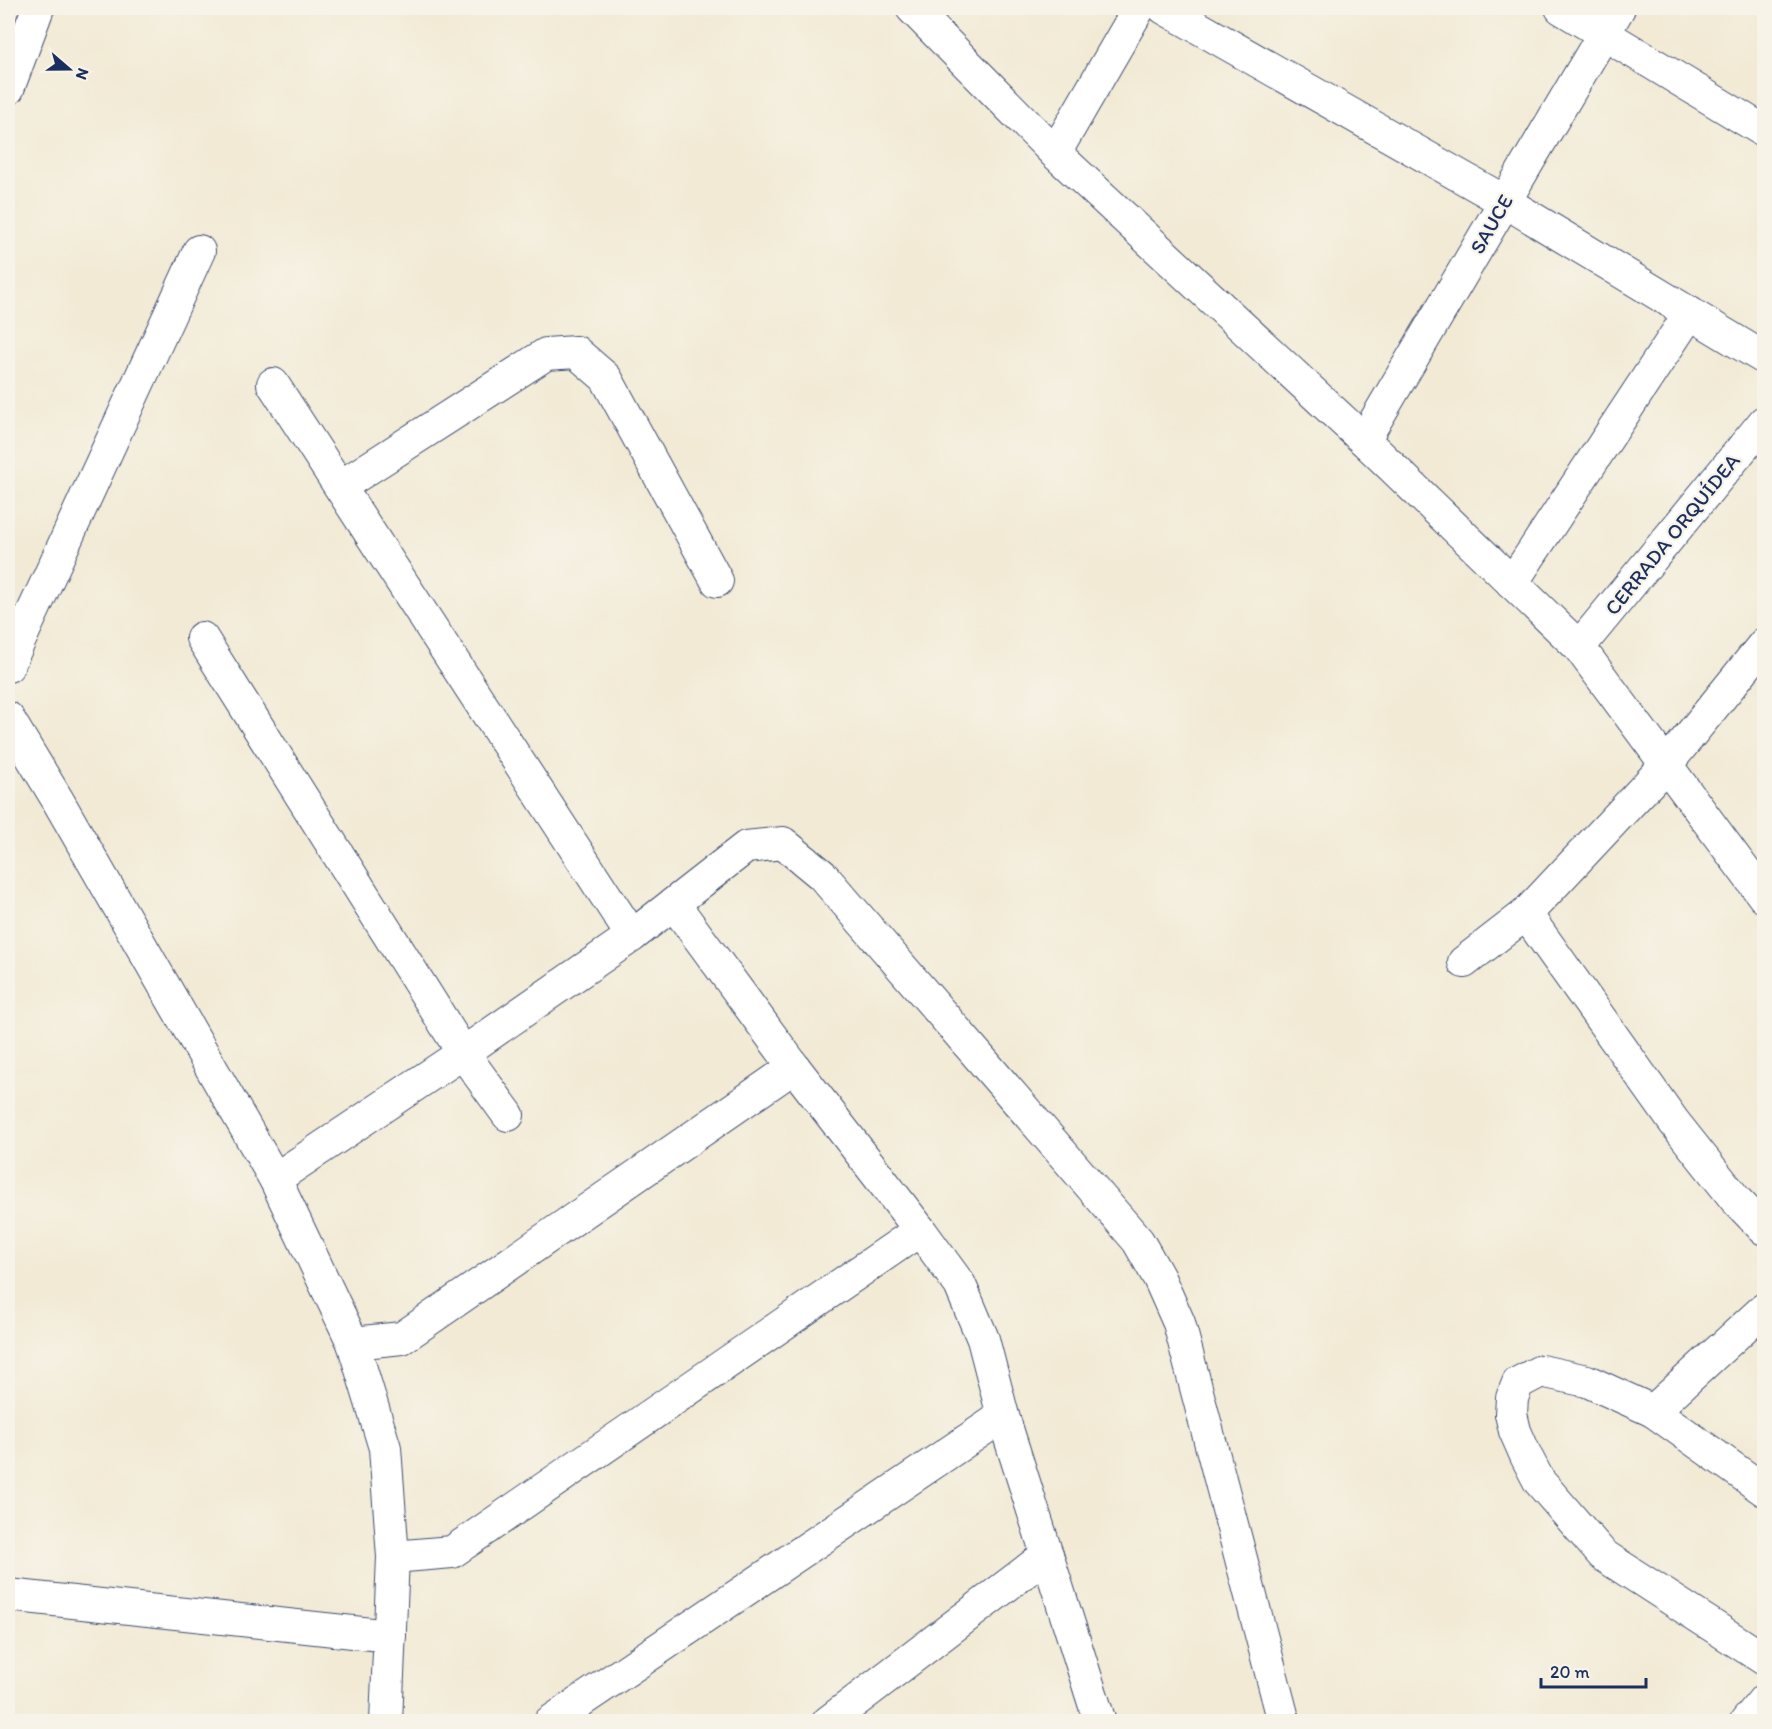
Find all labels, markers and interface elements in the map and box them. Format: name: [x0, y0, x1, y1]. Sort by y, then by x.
north arrow: [39, 39, 99, 99]
text: N: [72, 66, 93, 82]
street label: SAUCE: [1464, 190, 1518, 258]
street label: CERRADA ORQUÍDEA: [1599, 448, 1745, 620]
scale bar: [1541, 1651, 1646, 1689]
text: 20 m: [1550, 1661, 1590, 1683]

